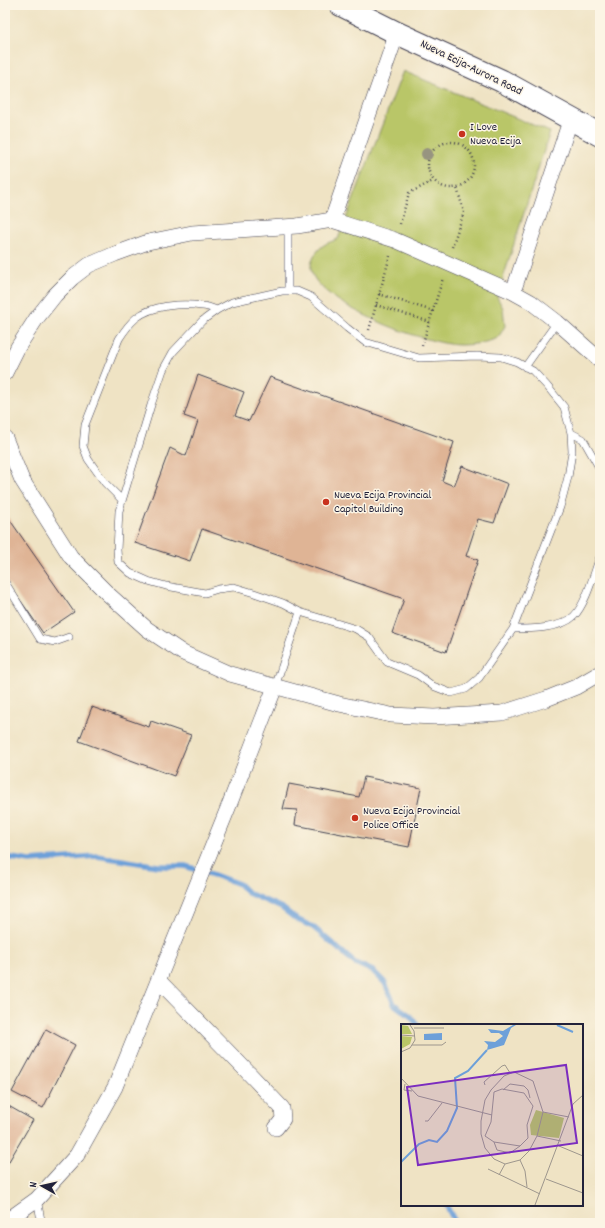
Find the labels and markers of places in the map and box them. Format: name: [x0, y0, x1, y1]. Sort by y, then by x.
place label: I Love Nueva Ecija: [470, 119, 521, 150]
marker: I Love Nueva Ecija: [457, 129, 467, 139]
place label: Nueva Ecija Provincial Capitol Building: [334, 487, 431, 518]
marker: Nueva Ecija Provincial Capitol Building: [321, 497, 331, 507]
place label: Nueva Ecija Provincial Police Office: [363, 803, 460, 834]
marker: Nueva Ecija Provincial Police Office: [350, 813, 360, 823]

